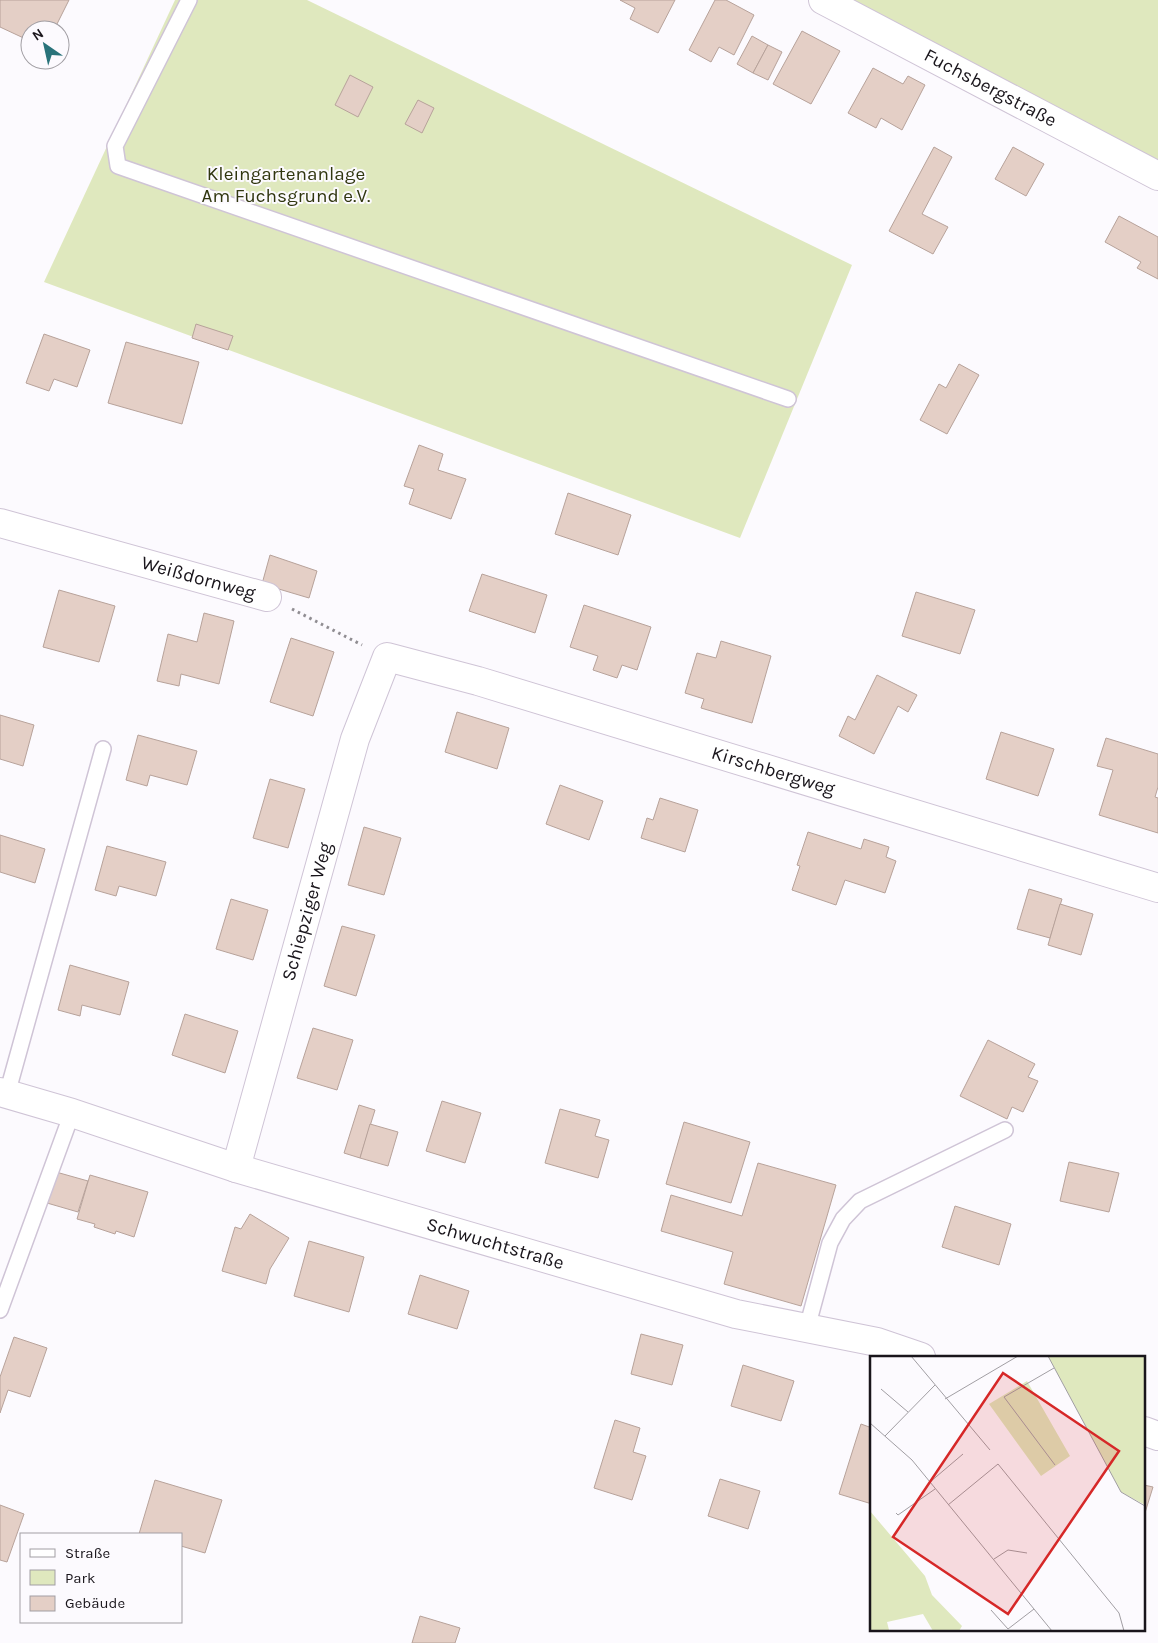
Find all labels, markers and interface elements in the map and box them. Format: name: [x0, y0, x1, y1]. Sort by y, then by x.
north arrow: [20, 20, 70, 70]
text: N: [29, 25, 47, 44]
street label: Fuchsbergstraße: [920, 44, 1060, 132]
park label: Kleingartenanlage Am Fuchsgrund e.V.: [201, 163, 371, 207]
street label: Weißdornweg: [139, 552, 258, 604]
street label: Kirschbergweg: [709, 742, 838, 800]
street label: Schiepziger Weg: [277, 840, 337, 983]
street label: Schwuchtstraße: [424, 1213, 567, 1274]
inset map: [870, 1356, 1146, 1630]
legend: [20, 1533, 182, 1623]
text: Straße: [65, 1544, 110, 1562]
text: Park: [65, 1569, 95, 1587]
text: Gebäude: [65, 1594, 125, 1612]

